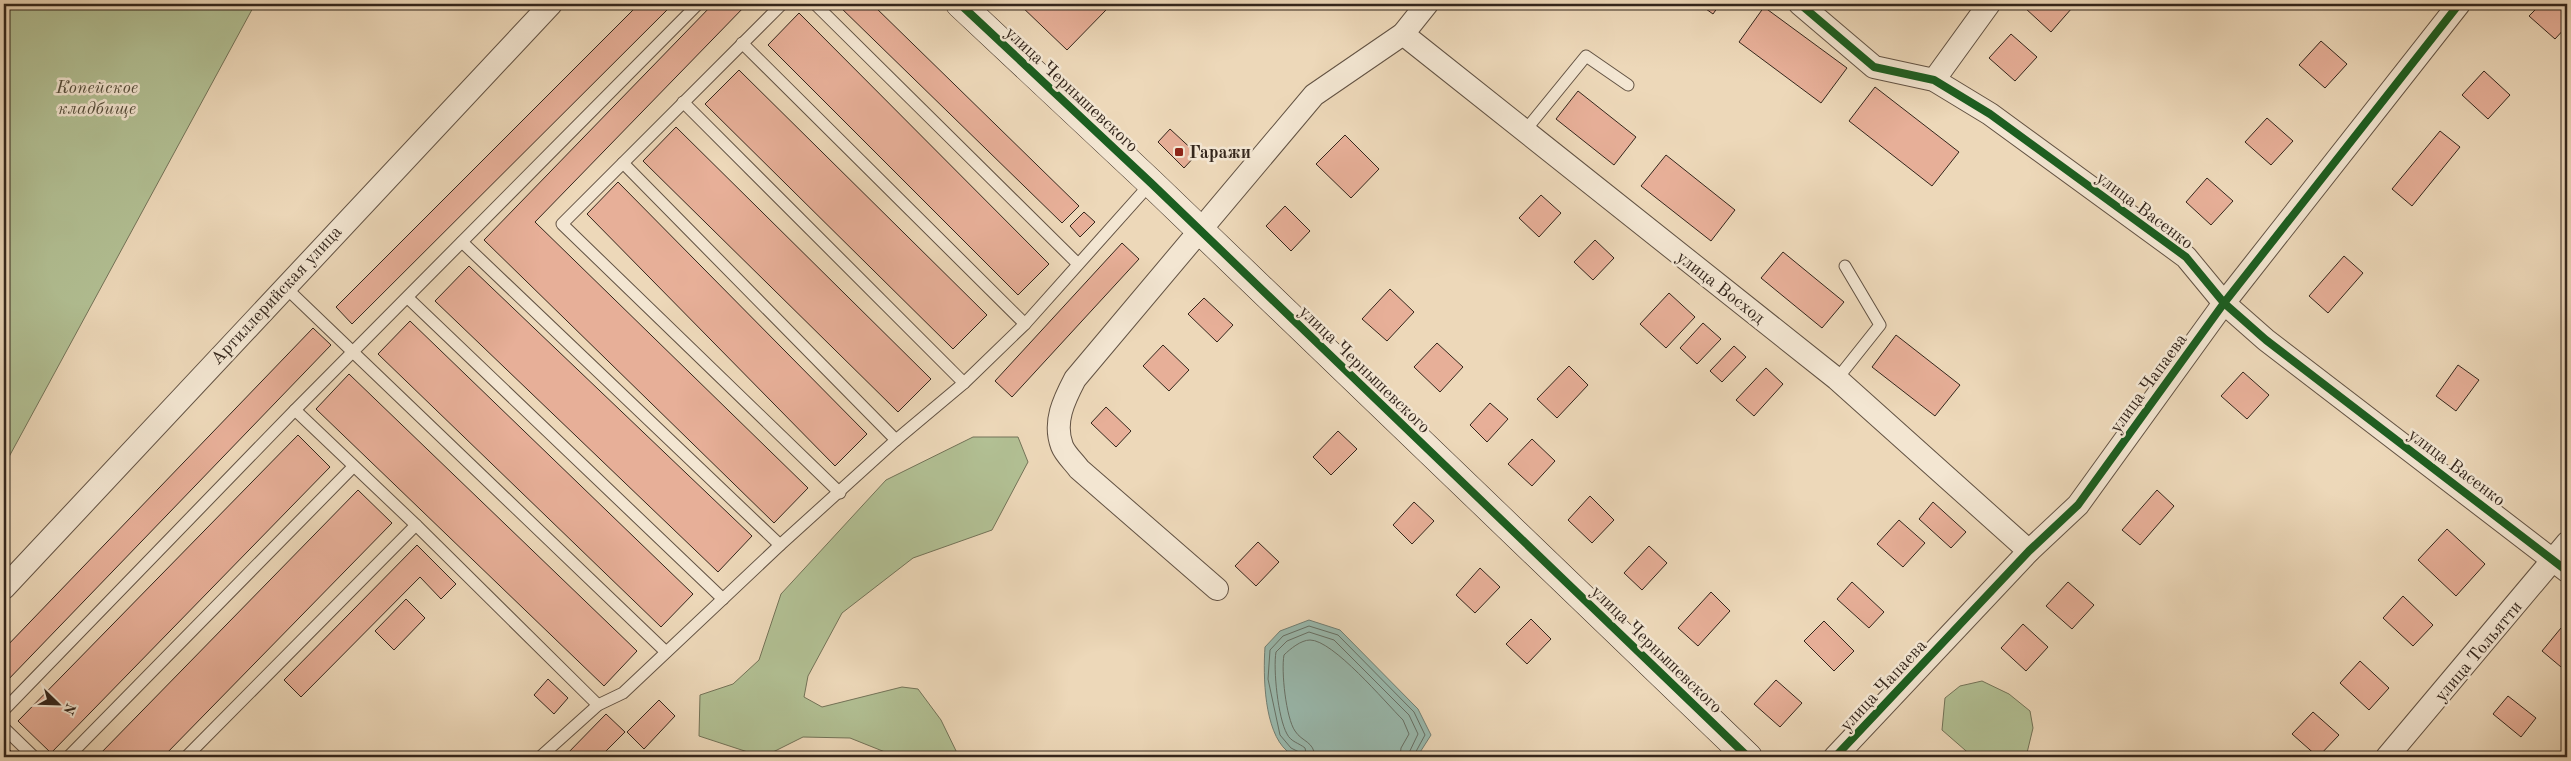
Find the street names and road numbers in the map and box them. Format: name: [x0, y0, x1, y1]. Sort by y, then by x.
street label: улица Чернышевского: [1001, 23, 1141, 156]
street label: улица Васенко: [2093, 169, 2196, 253]
street label: Артиллерийская улица: [208, 223, 346, 369]
street label: улица Восход: [1673, 248, 1768, 328]
street label: улица Чернышевского: [1295, 302, 1434, 437]
street label: улица Чапаева: [2107, 331, 2191, 437]
street label: улица Васенко: [2405, 426, 2508, 510]
street label: улица Чернышевского: [1587, 582, 1726, 717]
street label: улица Тольятти: [2432, 598, 2526, 705]
street label: улица Чапаева: [1837, 636, 1931, 735]

